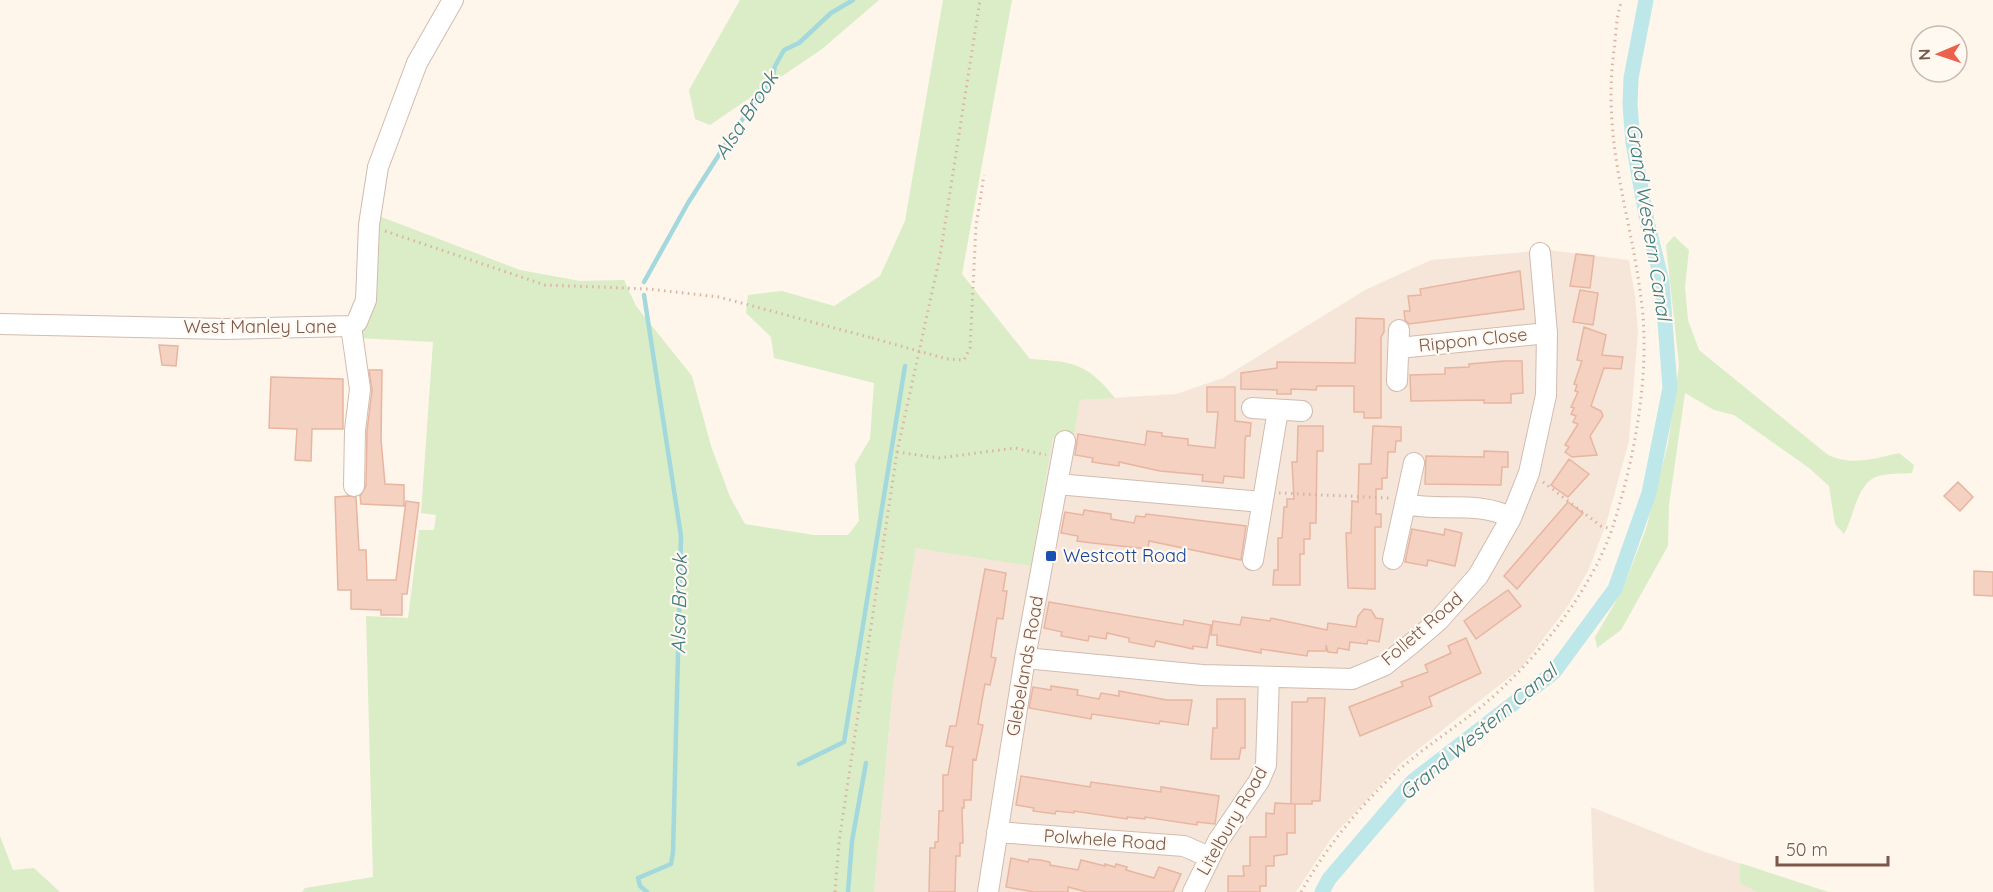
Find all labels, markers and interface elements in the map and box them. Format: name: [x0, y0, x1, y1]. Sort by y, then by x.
north arrow: [1909, 24, 1969, 84]
text: N: [1914, 48, 1934, 61]
water label: Alsa Brook: [708, 64, 784, 163]
water label: Grand Western Canal: [1622, 122, 1678, 324]
street label: West Manley Lane: [183, 315, 337, 338]
street label: Rippon Close: [1417, 322, 1528, 357]
place label: Westcott Road: [1063, 544, 1187, 567]
marker: Westcott Road: [1044, 549, 1058, 563]
water label: Alsa Brook: [665, 552, 692, 654]
street label: Follett Road: [1376, 587, 1467, 670]
street label: Glebelands Road: [1001, 594, 1048, 738]
water label: Grand Western Canal: [1394, 657, 1564, 805]
street label: Litelbury Road: [1191, 762, 1272, 879]
street label: Polwhele Road: [1043, 824, 1167, 855]
scale bar: [1777, 829, 1888, 867]
text: 50 m: [1786, 838, 1828, 861]

